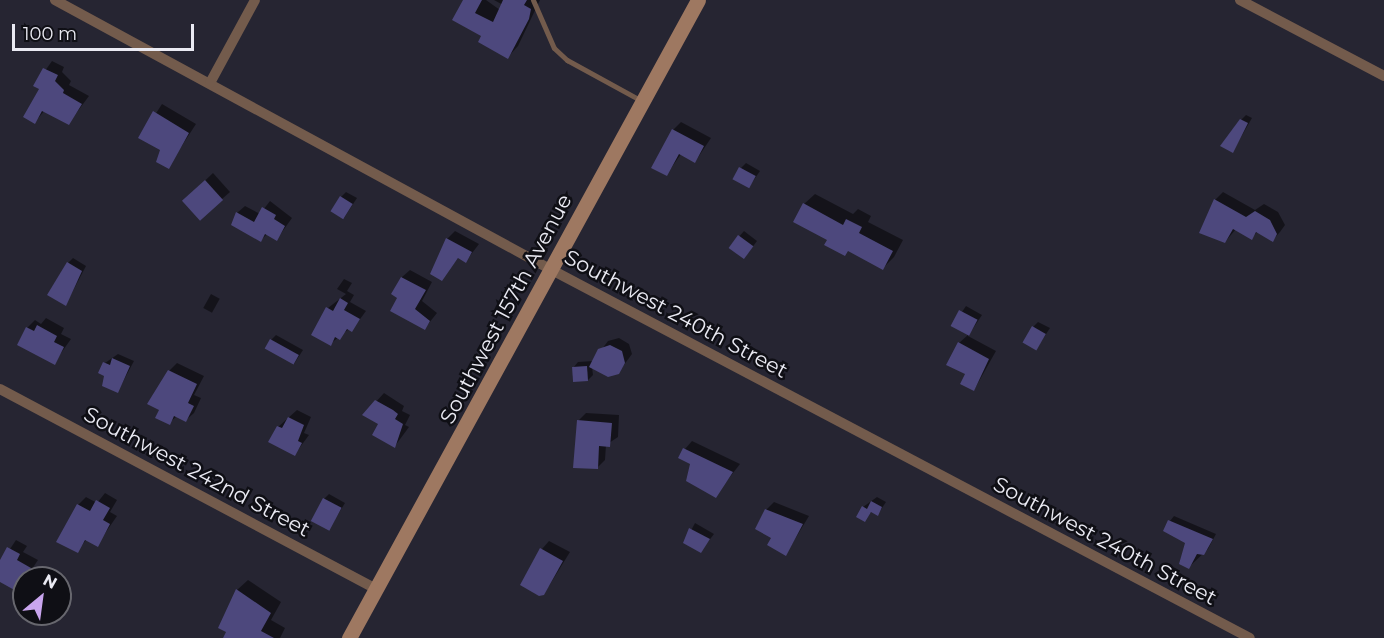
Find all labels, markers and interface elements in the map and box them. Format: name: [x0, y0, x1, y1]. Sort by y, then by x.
scale bar: [15, 12, 196, 50]
text: 100 m: [23, 23, 77, 45]
street label: Southwest 157th Avenue: [435, 190, 577, 428]
street label: Southwest 240th Street: [560, 244, 792, 384]
street label: Southwest 242nd Street: [80, 402, 314, 542]
street label: Southwest 240th Street: [989, 471, 1221, 611]
north arrow: [12, 566, 72, 626]
text: N: [40, 570, 60, 593]

